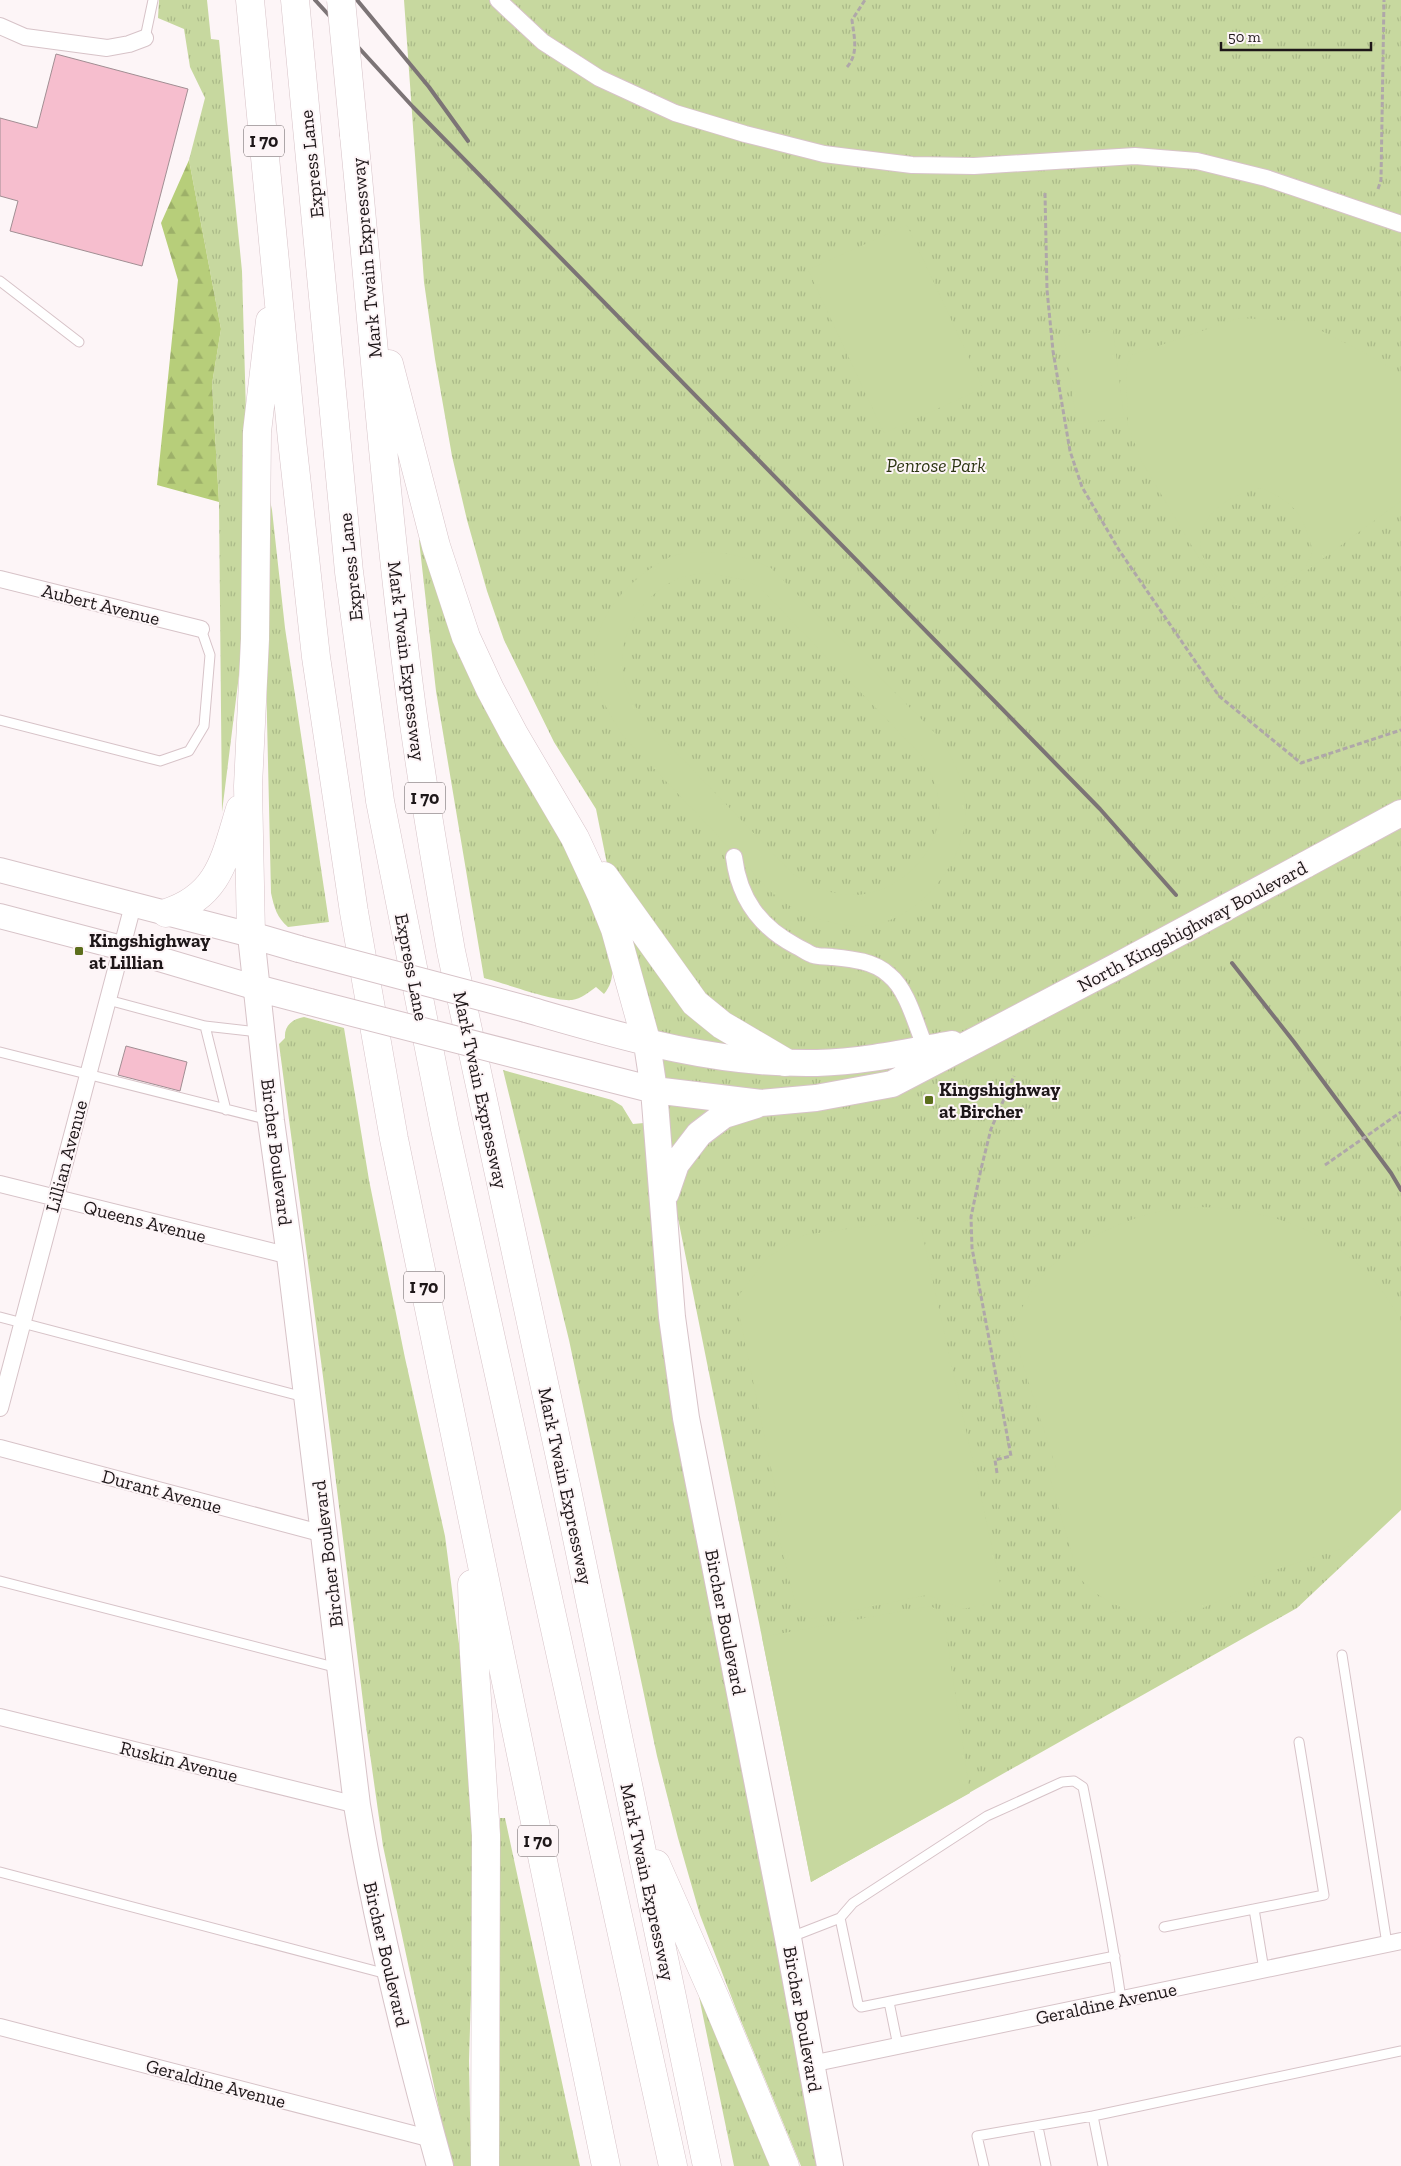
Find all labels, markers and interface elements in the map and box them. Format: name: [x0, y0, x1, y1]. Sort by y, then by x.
scale bar: [1221, 20, 1371, 52]
text: 50 m: [1228, 28, 1261, 46]
street label: Express Lane: [294, 109, 329, 219]
road number: I 70: [244, 125, 284, 156]
street label: Mark Twain Expressway: [346, 156, 387, 359]
park label: Penrose Park: [886, 454, 986, 477]
street label: Express Lane: [333, 512, 368, 622]
street label: Mark Twain Expressway: [383, 560, 430, 763]
street label: Aubert Avenue: [40, 579, 162, 630]
road number: I 70: [405, 782, 445, 814]
street label: North Kingshighway Boulevard: [1074, 856, 1311, 997]
street label: Express Lane: [390, 912, 433, 1023]
place label: Kingshighway at Lillian: [89, 929, 210, 974]
marker: Kingshighway at Lillian: [73, 945, 85, 957]
street label: Mark Twain Expressway: [448, 989, 513, 1191]
street label: Bircher Boulevard: [256, 1077, 297, 1227]
place label: Kingshighway at Bircher: [939, 1078, 1060, 1123]
marker: Kingshighway at Bircher: [923, 1094, 935, 1106]
street label: Lillian Avenue: [40, 1097, 93, 1215]
street label: Queens Avenue: [81, 1195, 209, 1248]
road number: I 70: [404, 1272, 444, 1302]
street label: Mark Twain Expressway: [533, 1385, 598, 1587]
street label: Durant Avenue: [99, 1464, 224, 1519]
street label: Bircher Boulevard: [307, 1479, 348, 1629]
street label: Bircher Boulevard: [700, 1547, 751, 1697]
street label: Ruskin Avenue: [118, 1736, 240, 1787]
street label: Mark Twain Expressway: [615, 1781, 680, 1983]
road number: I 70: [518, 1825, 558, 1856]
street label: Bircher Boulevard: [359, 1879, 414, 2029]
street label: Bircher Boulevard: [778, 1944, 827, 2094]
street label: Geraldine Avenue: [1033, 1977, 1179, 2030]
street label: Geraldine Avenue: [143, 2054, 288, 2113]

